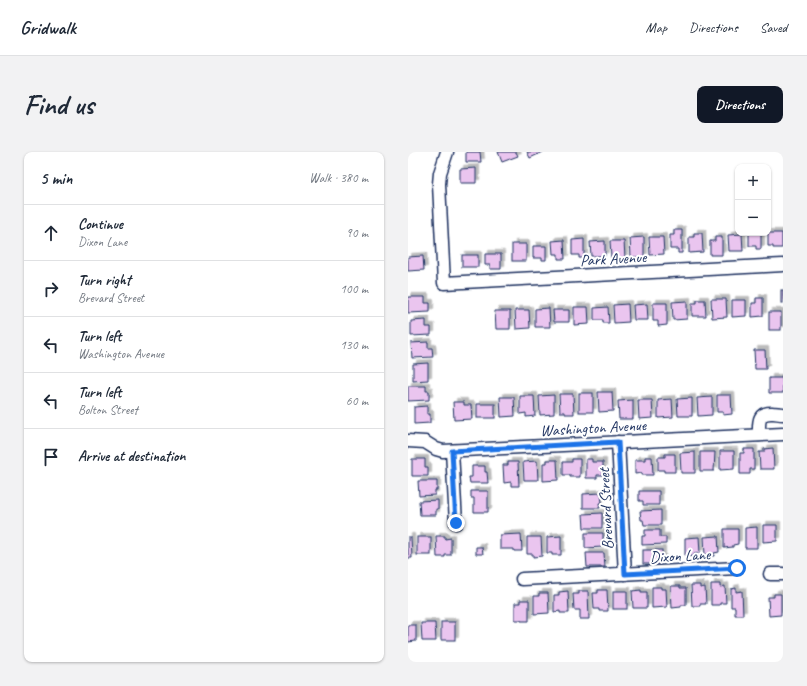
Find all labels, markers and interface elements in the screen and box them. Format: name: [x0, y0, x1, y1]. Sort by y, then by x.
text: Gridwalk: [20, 16, 76, 40]
text: Map: [646, 19, 667, 36]
text: Directions: [689, 19, 738, 36]
text: Saved: [760, 19, 787, 36]
button: Directions: [697, 86, 783, 123]
text: Find us: [24, 87, 94, 122]
map controls: [735, 164, 771, 236]
button: +: [735, 164, 771, 200]
text: 5 min: [40, 168, 72, 189]
text: Walk · 380 m: [309, 170, 368, 186]
button: −: [735, 200, 771, 236]
text: Continue: [78, 215, 123, 234]
icon: ahead: [40, 222, 62, 244]
text: 90 m: [346, 225, 368, 241]
text: Dixon Lane: [78, 234, 127, 250]
street label: Park Avenue: [580, 247, 648, 271]
text: Turn right: [78, 271, 131, 290]
icon: right: [40, 278, 62, 300]
text: 100 m: [340, 281, 368, 297]
text: Brevard Street: [78, 290, 144, 306]
text: Turn left: [78, 327, 121, 346]
icon: left: [40, 334, 62, 356]
text: 130 m: [340, 337, 368, 353]
text: Washington Avenue: [78, 346, 164, 362]
text: Turn left: [78, 383, 121, 402]
icon: left: [40, 390, 62, 412]
text: 60 m: [346, 393, 368, 409]
text: Bolton Street: [78, 402, 138, 418]
street label: Washington Avenue: [540, 415, 648, 441]
icon: arrive: [40, 446, 62, 468]
text: Arrive at destination: [78, 447, 185, 466]
street label: Brevard Street: [594, 466, 618, 550]
route end: [447, 514, 465, 532]
street label: Dixon Lane: [649, 544, 713, 568]
route start: [728, 559, 746, 577]

